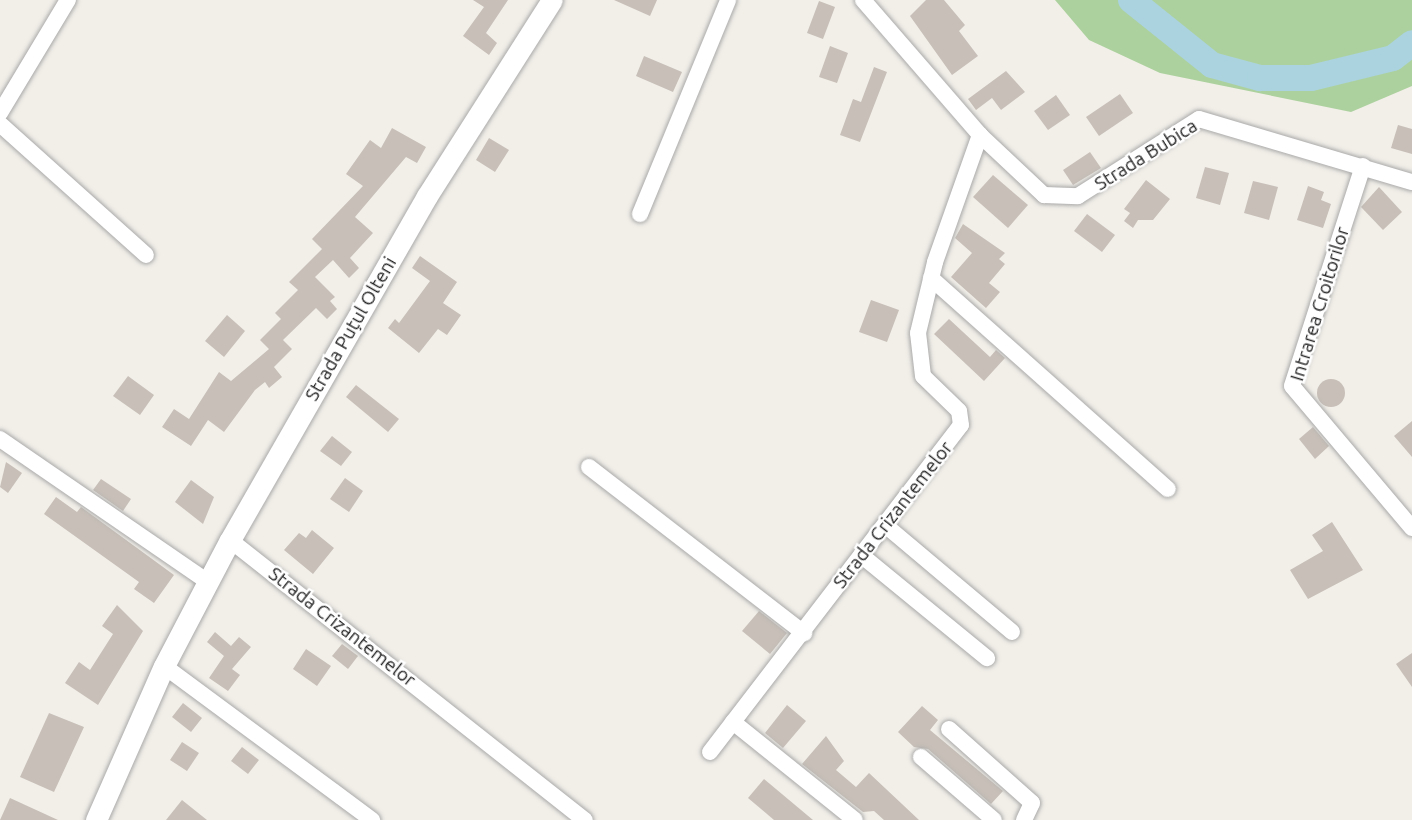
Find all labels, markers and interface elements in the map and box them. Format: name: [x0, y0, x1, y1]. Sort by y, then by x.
street label: Strada Bubica: [1090, 114, 1202, 196]
street label: Intrarea Croitorilor: [1286, 224, 1354, 384]
street label: Strada Puțul Olteni: [300, 253, 402, 405]
street label: Strada Crizantemelor: [828, 437, 958, 593]
street label: Strada Crizantemelor: [264, 562, 420, 692]

